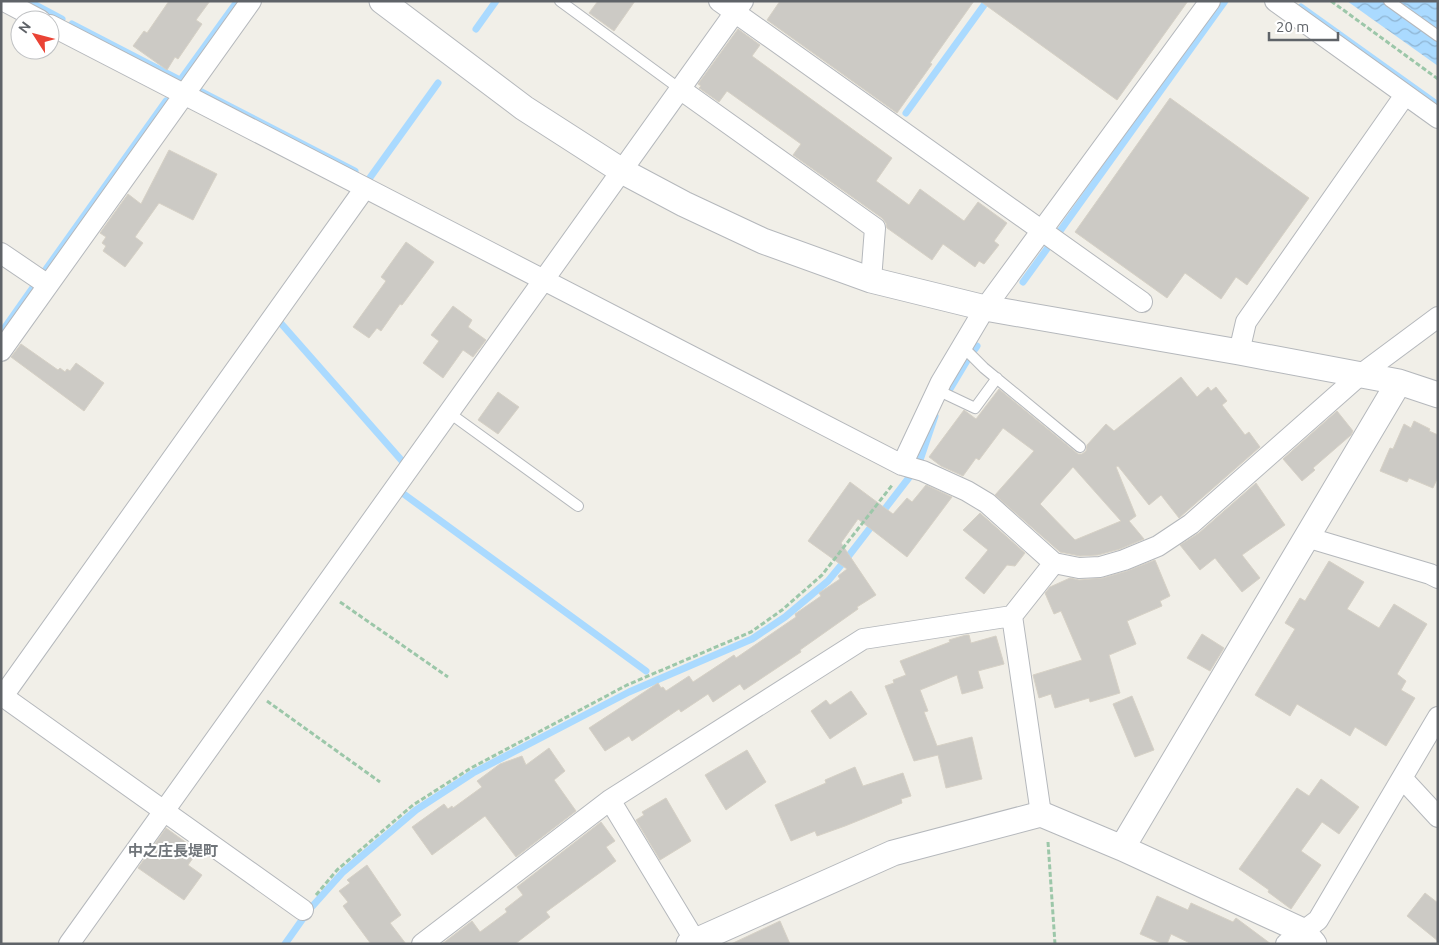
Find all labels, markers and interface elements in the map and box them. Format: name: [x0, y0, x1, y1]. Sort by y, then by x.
north arrow: [10, 10, 60, 60]
scale bar: [1269, 10, 1338, 42]
text: N: [15, 18, 34, 36]
text: 20 m: [1276, 18, 1309, 35]
district label: 中之庄長堤町: [128, 842, 218, 859]

